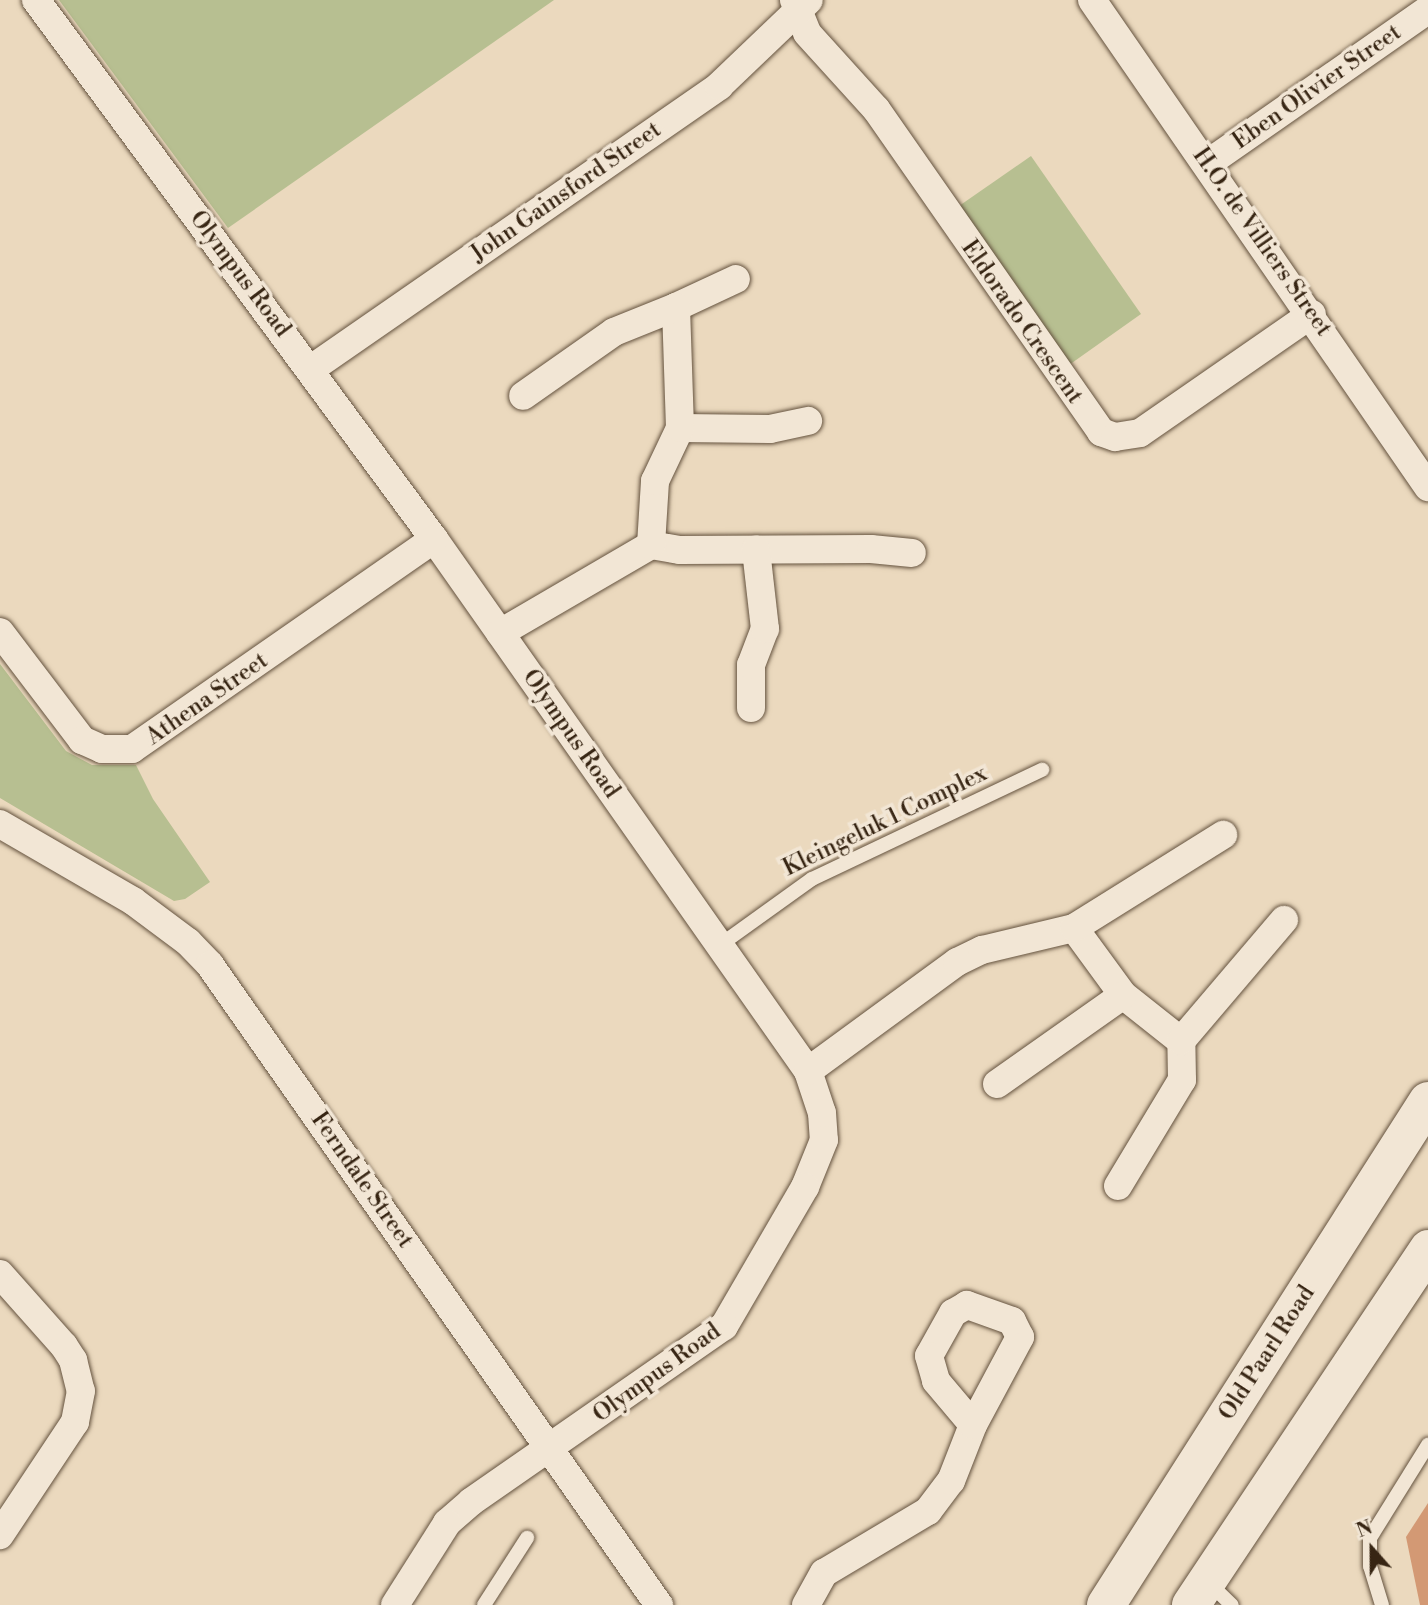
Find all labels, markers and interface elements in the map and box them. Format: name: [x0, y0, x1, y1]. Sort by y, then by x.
street label: Eben Olivier Street: [1227, 19, 1407, 155]
street label: John Gainsford Street: [466, 116, 666, 268]
street label: H.O. de Villiers Street: [1187, 143, 1337, 341]
street label: Olympus Road: [184, 206, 296, 342]
street label: Eldorado Crescent: [955, 235, 1089, 409]
street label: Athena Street: [141, 647, 273, 751]
street label: Olympus Road: [516, 664, 626, 804]
street label: Kleingeluk 1 Complex: [779, 760, 991, 882]
street label: Ferndale Street: [305, 1107, 419, 1253]
street label: Old Paarl Road: [1213, 1281, 1321, 1425]
street label: Olympus Road: [588, 1318, 726, 1428]
north arrow: [1337, 1514, 1407, 1584]
text: N: [1353, 1515, 1376, 1543]

